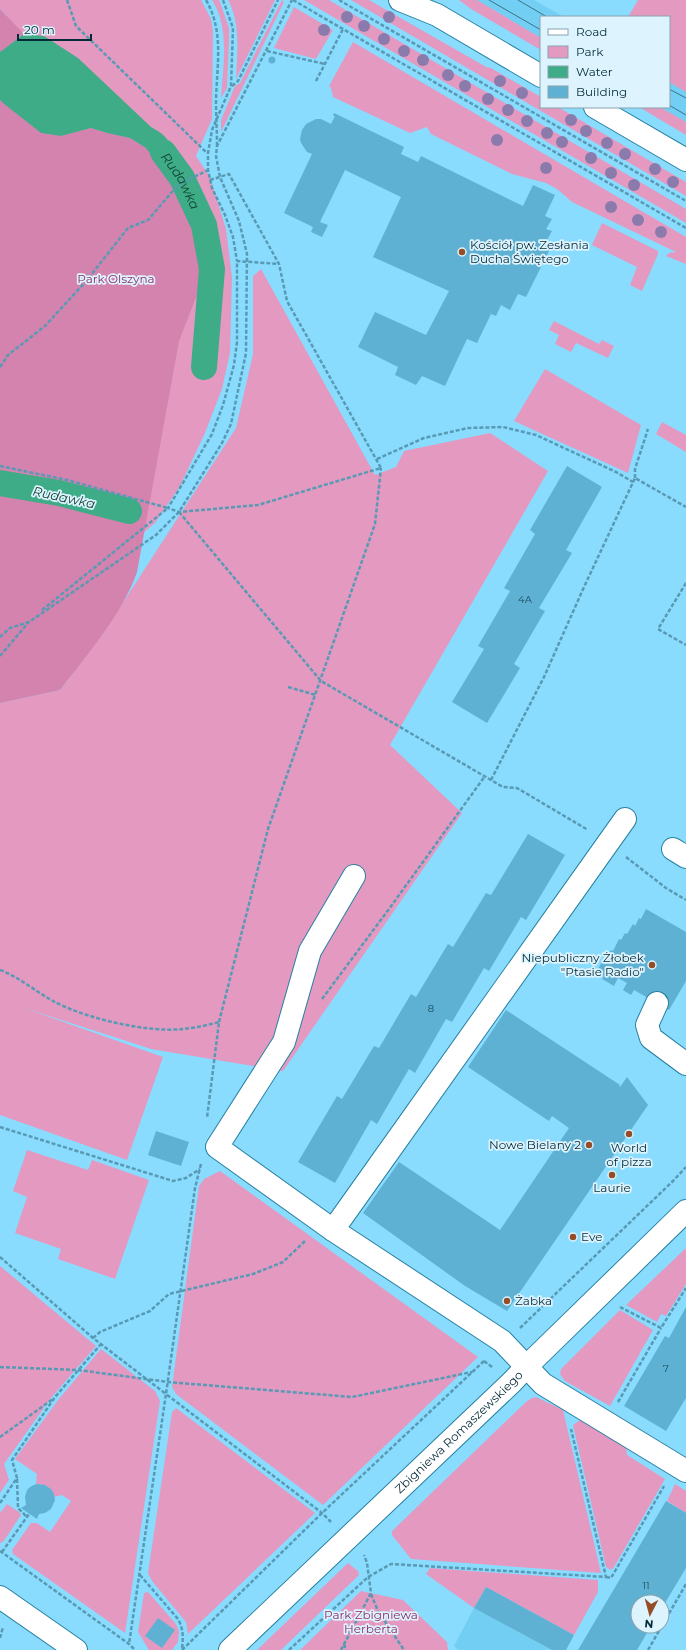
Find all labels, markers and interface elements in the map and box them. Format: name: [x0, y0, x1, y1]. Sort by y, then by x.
scale bar: [18, 16, 91, 42]
legend: [540, 16, 670, 108]
text: 20 m: [24, 22, 55, 37]
text: Road: [576, 24, 607, 39]
text: Park: [576, 44, 604, 59]
text: Water: [576, 64, 613, 79]
text: Building: [576, 84, 627, 99]
water label: Rudawka: [158, 149, 204, 212]
place label: Kościół pw. Zesłania Ducha Świętego: [470, 237, 589, 266]
marker: Kościół pw. Zesłania Ducha Świętego: [457, 247, 467, 257]
park label: Park Olszyna: [77, 271, 155, 286]
water label: Rudawka: [31, 483, 97, 511]
house number: 4A: [518, 593, 533, 606]
place label: Niepubliczny Żłobek "Ptasie Radio": [521, 950, 645, 979]
marker: Niepubliczny Żłobek "Ptasie Radio": [647, 960, 657, 970]
house number: 8: [428, 1002, 434, 1015]
marker: World of pizza: [624, 1129, 634, 1139]
place label: Nowe Bielany 2: [489, 1137, 581, 1152]
marker: Nowe Bielany 2: [584, 1140, 594, 1150]
place label: World of pizza: [606, 1140, 652, 1169]
marker: Laurie: [607, 1170, 617, 1180]
place label: Laurie: [593, 1180, 631, 1195]
place label: Eve: [581, 1229, 602, 1244]
marker: Eve: [568, 1232, 578, 1242]
place label: Żabka: [515, 1293, 552, 1308]
marker: Żabka: [502, 1296, 512, 1306]
house number: 7: [663, 1362, 669, 1375]
street label: Zbigniewa Romaszewskiego: [391, 1367, 526, 1496]
house number: 11: [642, 1579, 650, 1592]
north arrow: [630, 1594, 670, 1634]
park label: Park Zbigniewa Herberta: [324, 1607, 418, 1636]
text: N: [644, 1617, 654, 1631]

